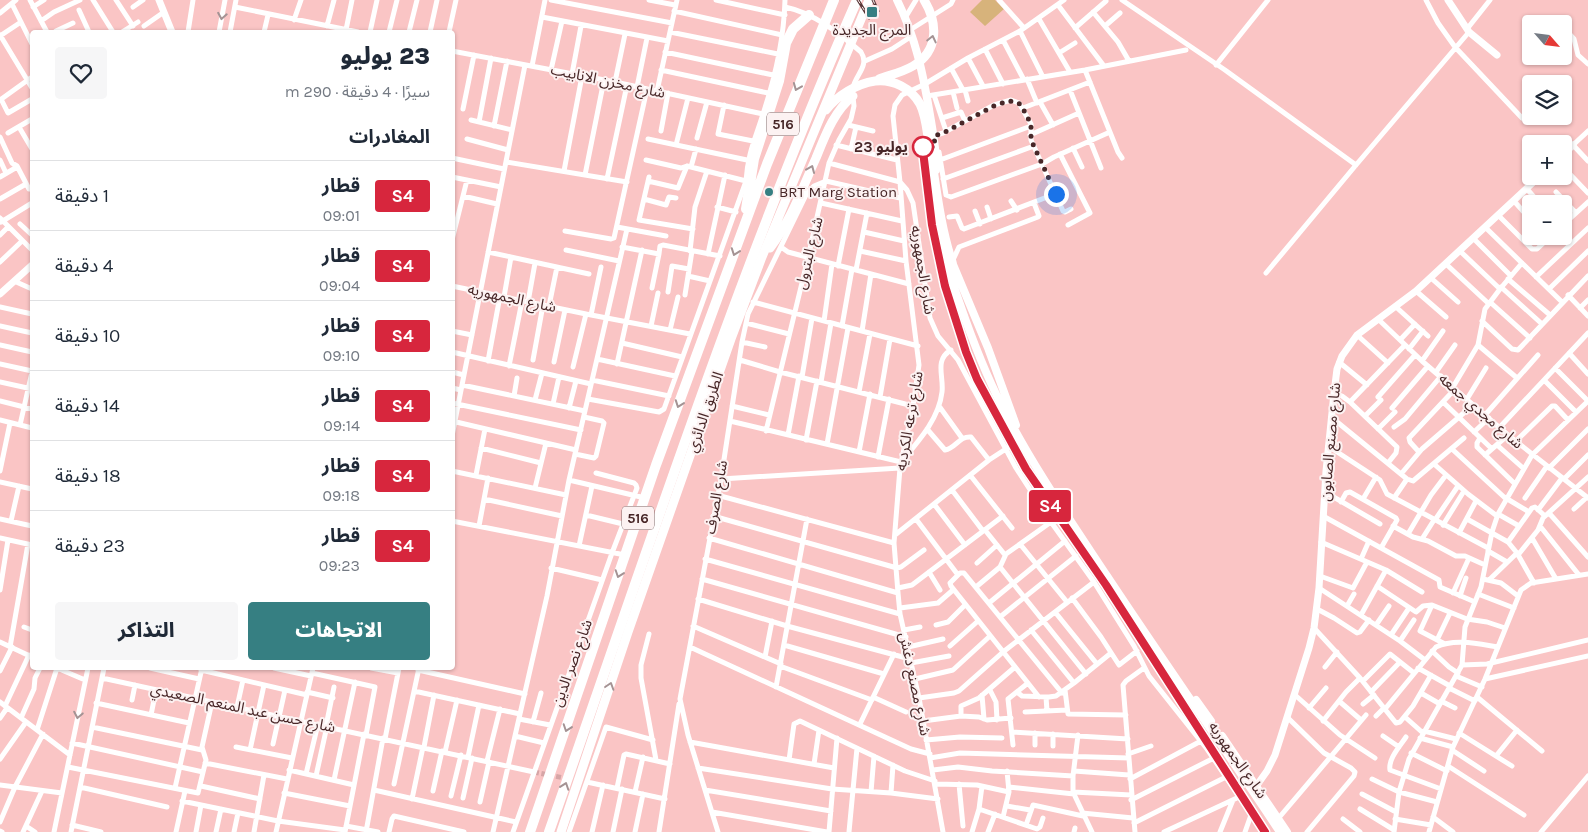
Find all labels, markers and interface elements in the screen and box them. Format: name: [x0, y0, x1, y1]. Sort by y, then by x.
marker: المرج الجديدة: [865, 5, 879, 19]
one-way arrow: [217, 12, 228, 21]
north arrow: [1522, 15, 1572, 65]
map controls: [1522, 15, 1572, 245]
place label: المرج الجديدة: [833, 21, 911, 42]
one-way arrow: [926, 34, 937, 43]
text: 23 يوليو: [341, 42, 430, 70]
button: heart: [55, 47, 107, 99]
street label: شارع مخزن الانابيب: [548, 60, 667, 105]
button: layers: [1522, 75, 1572, 125]
text: سيرًا · 4 دقيقة · 290 m: [285, 82, 430, 101]
one-way arrow: [793, 82, 803, 91]
road number: 516: [767, 112, 799, 136]
text: المغادرات: [349, 126, 430, 148]
button: +: [1522, 135, 1572, 185]
marker: 23 يوليو: [912, 136, 934, 158]
place label: 23 يوليو: [854, 138, 908, 156]
one-way arrow: [804, 165, 815, 174]
text: قطار: [322, 175, 360, 197]
your location: [1044, 182, 1069, 207]
place label: BRT Marg Station: [779, 183, 897, 201]
text: 1 دقيقة: [55, 185, 109, 207]
text: S4: [391, 185, 414, 207]
marker: BRT Marg Station: [763, 186, 775, 198]
button: −: [1522, 195, 1572, 245]
text: 09:01: [323, 206, 360, 225]
street label: شارع البترول: [791, 215, 830, 292]
street label: شارع الجمهوريه: [904, 224, 939, 317]
text: قطار: [322, 245, 360, 267]
one-way arrow: [731, 247, 741, 256]
text: 4 دقيقة: [55, 255, 113, 277]
text: S4: [391, 255, 414, 277]
text: 09:04: [319, 276, 360, 295]
street label: شارع الجمهوريه: [465, 280, 558, 319]
text: قطار: [322, 315, 360, 337]
text: 10 دقيقة: [55, 325, 120, 347]
text: S4: [391, 325, 414, 347]
text: 09:10: [323, 346, 360, 365]
street label: الطريق الدائري: [683, 369, 730, 456]
street label: شارع ترعه الكرديه: [891, 370, 930, 473]
street label: شارع مجدي جمعه: [1433, 370, 1527, 455]
street label: شارع مصنع الصابون: [1316, 382, 1347, 502]
text: قطار: [322, 385, 360, 407]
text: 14 دقيقة: [55, 395, 120, 417]
text: S4: [391, 395, 414, 417]
one-way arrow: [675, 400, 685, 408]
text: 09:14: [323, 416, 360, 435]
text: قطار: [322, 455, 360, 477]
street label: شارع الصرف: [701, 458, 734, 536]
text: 18 دقيقة: [55, 465, 121, 487]
text: S4: [391, 465, 414, 487]
text: 09:18: [322, 486, 360, 505]
line badge: S4: [1028, 490, 1072, 522]
text: S4: [1039, 495, 1061, 517]
road number: 516: [622, 506, 654, 530]
text: قطار: [322, 525, 360, 547]
text: 23 دقيقة: [55, 535, 125, 557]
text: S4: [391, 535, 414, 557]
text: 09:23: [319, 556, 360, 575]
one-way arrow: [615, 569, 625, 578]
button: التذاكر: [55, 602, 238, 660]
button: الاتجاهات: [248, 602, 430, 660]
street label: شارع نصر الدين: [548, 617, 599, 710]
street label: شارع مصنع دغش: [892, 631, 935, 738]
street label: شارع حسن عبد المنعم الصعيدي: [148, 680, 337, 739]
one-way arrow: [605, 683, 615, 691]
one-way arrow: [73, 711, 84, 720]
street label: شارع الجمهوريه: [1202, 718, 1271, 804]
one-way arrow: [562, 723, 572, 732]
one-way arrow: [560, 782, 570, 791]

